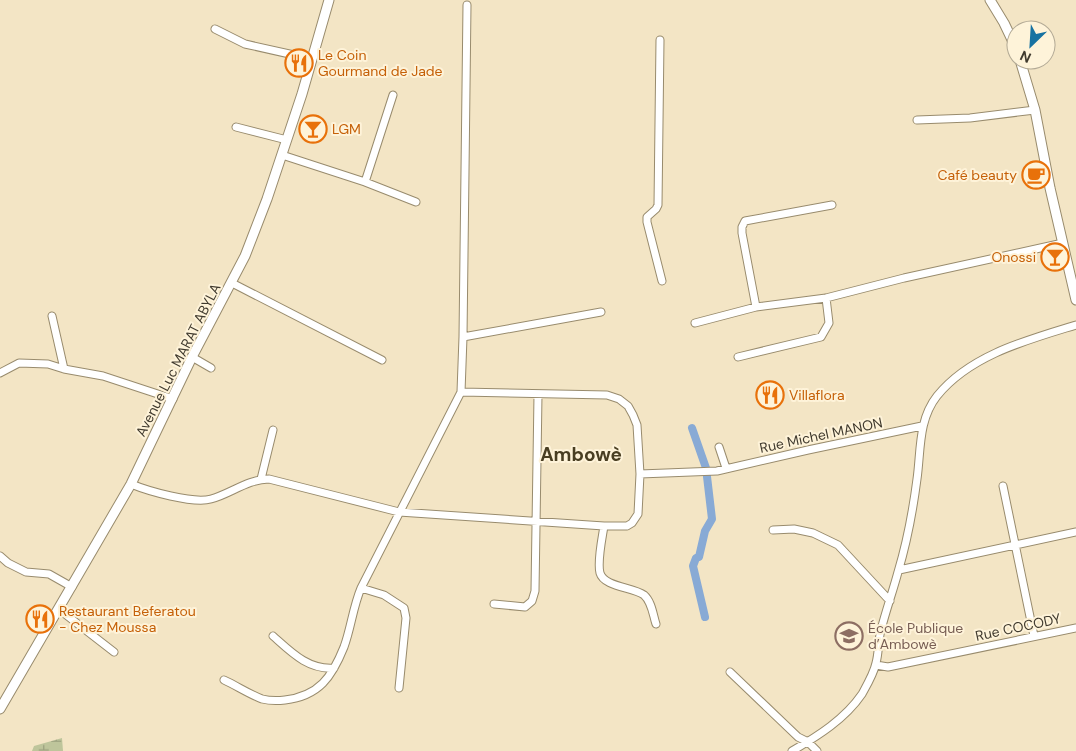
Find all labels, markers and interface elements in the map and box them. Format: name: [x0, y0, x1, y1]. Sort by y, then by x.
north arrow: [1006, 20, 1056, 70]
place label: Le Coin Gourmand de Jade: [318, 46, 443, 80]
text: N: [1017, 46, 1034, 67]
restaurant icon: Le Coin Gourmand de Jade: [284, 48, 314, 78]
bar icon: LGM: [298, 114, 328, 144]
place label: LGM: [332, 120, 361, 138]
cafe icon: Café beauty: [1021, 160, 1051, 190]
place label: Café beauty: [938, 166, 1017, 184]
bar icon: Onossi: [1040, 242, 1070, 272]
place label: Onossi: [991, 248, 1036, 266]
street label: Avenue Luc MARAT ABYLA: [131, 280, 225, 440]
restaurant icon: Villaflora: [755, 380, 785, 410]
place label: Villaflora: [789, 386, 845, 404]
street label: Rue Michel MANON: [758, 413, 884, 457]
district label: Ambowè: [540, 442, 622, 467]
place label: Restaurant Beferatou - Chez Moussa: [59, 602, 196, 636]
restaurant icon: Restaurant Beferatou - Chez Moussa: [25, 604, 55, 634]
street label: Rue COCODY: [974, 609, 1062, 645]
place label: École Publique d’Ambowè: [868, 619, 963, 653]
school or university icon: École Publique d’Ambowè: [834, 621, 864, 651]

